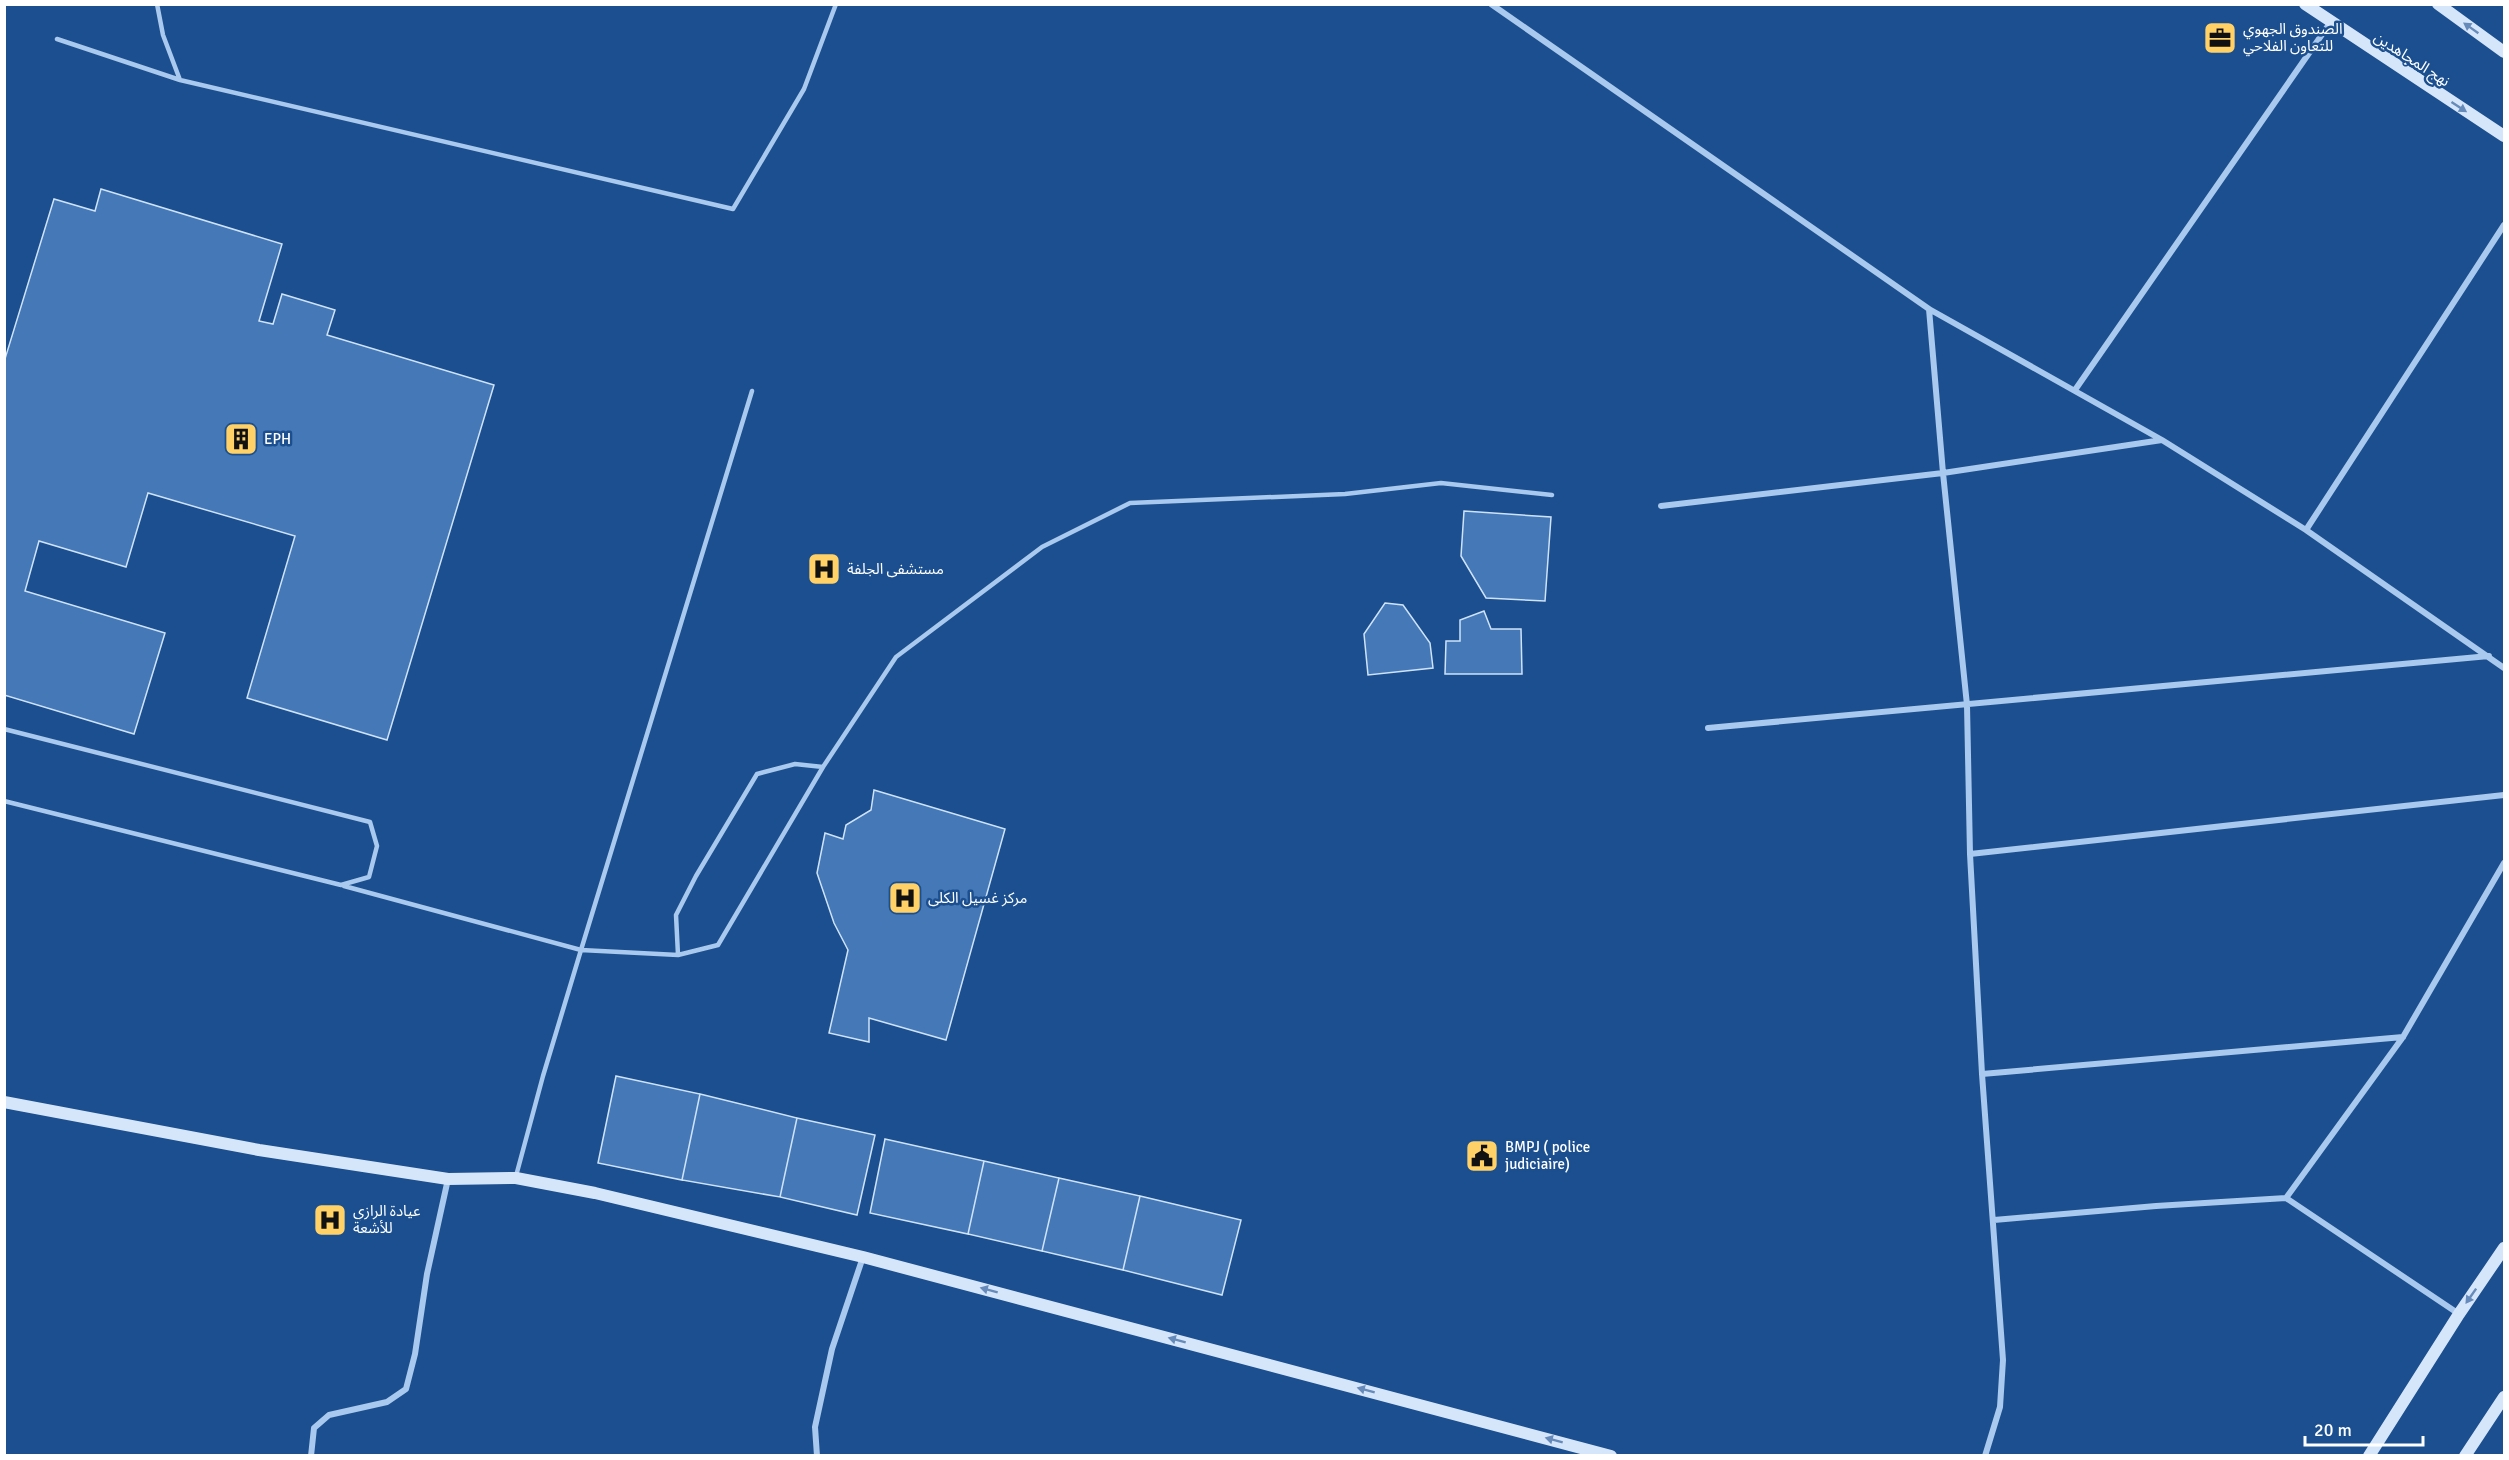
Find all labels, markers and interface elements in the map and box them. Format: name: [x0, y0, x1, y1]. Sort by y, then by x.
office icon: الصندوق الجهوي للتعاون الفلاحي: [2202, 20, 2238, 56]
place label: الصندوق الجهوي للتعاون الفلاحي: [2243, 20, 2343, 57]
one-way arrow: [2464, 22, 2480, 34]
street label: نهج المجاهدين: [2369, 28, 2453, 93]
one-way arrow: [2450, 101, 2467, 112]
building icon: EPH: [223, 421, 259, 457]
place label: EPH: [264, 430, 291, 448]
hospital icon: مستشفى الجلفة: [806, 551, 842, 587]
place label: مستشفى الجلفة: [847, 560, 944, 578]
hospital icon: مركز غسيل الكلى: [887, 880, 923, 916]
place label: مركز غسيل الكلى: [928, 889, 1027, 907]
public building icon: BMPJ ( police judiciaire): [1464, 1138, 1500, 1174]
place label: BMPJ ( police judiciaire): [1505, 1138, 1590, 1173]
hospital icon: عيادة الرازي للأشعة: [312, 1202, 348, 1238]
place label: عيادة الرازي للأشعة: [353, 1202, 421, 1237]
one-way arrow: [979, 1285, 998, 1295]
one-way arrow: [2465, 1288, 2477, 1304]
one-way arrow: [1168, 1335, 1186, 1345]
one-way arrow: [1356, 1385, 1375, 1395]
scale bar: [2305, 1409, 2424, 1447]
text: 20 m: [2314, 1419, 2352, 1441]
one-way arrow: [1545, 1435, 1563, 1445]

